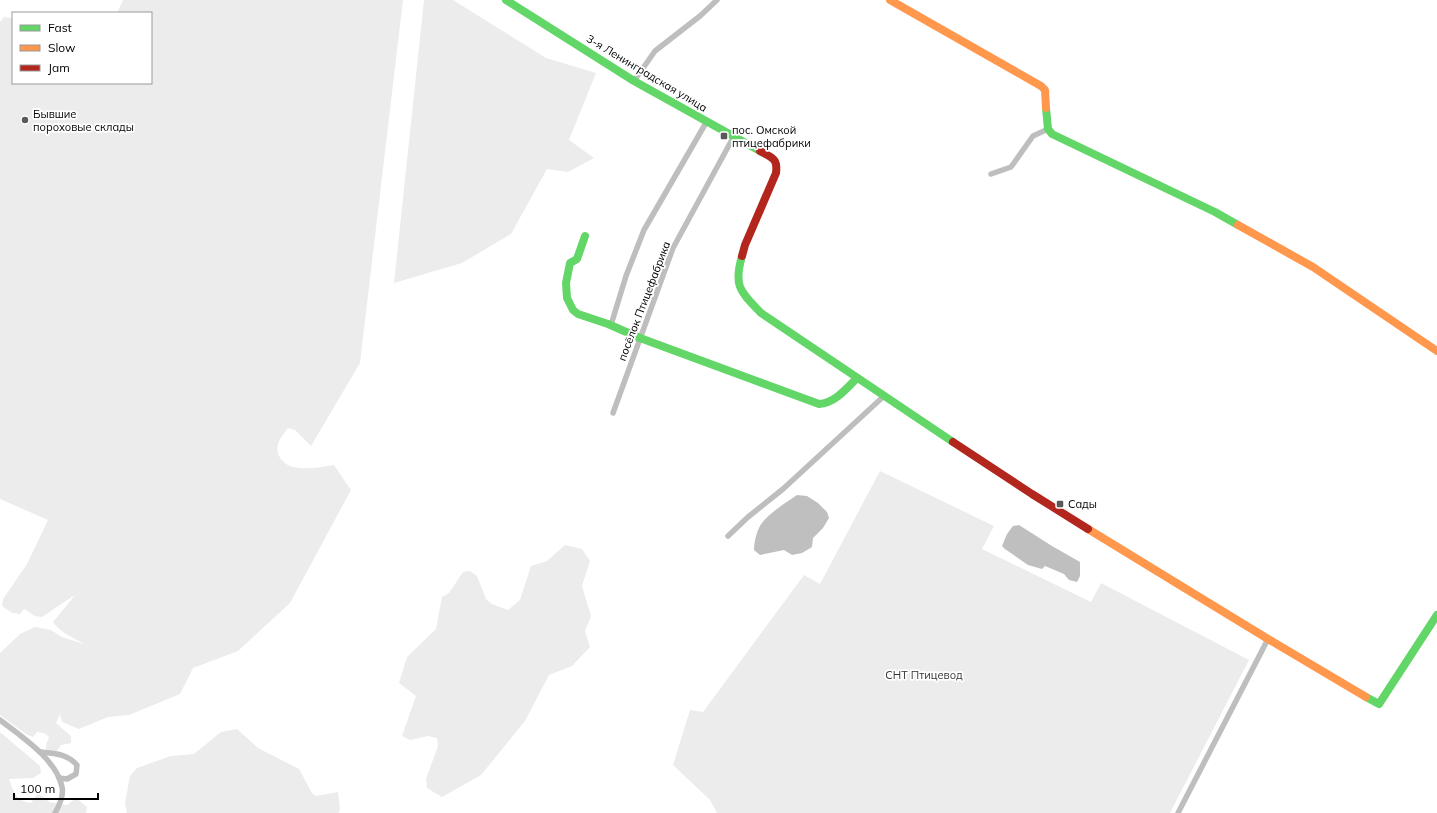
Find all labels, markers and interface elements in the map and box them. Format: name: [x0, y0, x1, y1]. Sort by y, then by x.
legend: [12, 12, 152, 84]
text: Fast: [48, 20, 72, 35]
street label: 3-я Ленинградская улица: [584, 31, 710, 115]
text: Slow: [48, 40, 76, 55]
text: Jam: [48, 60, 70, 75]
place label: Бывшие пороховые склады: [33, 107, 134, 134]
marker: Бывшие пороховые склады: [20, 115, 30, 125]
place label: пос. Омской птицефабрики: [732, 123, 811, 150]
marker: пос. Омской птицефабрики: [719, 131, 729, 141]
street label: посёлок Птицефабрика: [615, 239, 673, 363]
place label: Сады: [1068, 497, 1097, 511]
marker: Сады: [1055, 499, 1065, 509]
park label: СНТ Птицевод: [885, 668, 963, 682]
scale bar: [14, 775, 98, 801]
text: 100 m: [20, 781, 55, 796]

